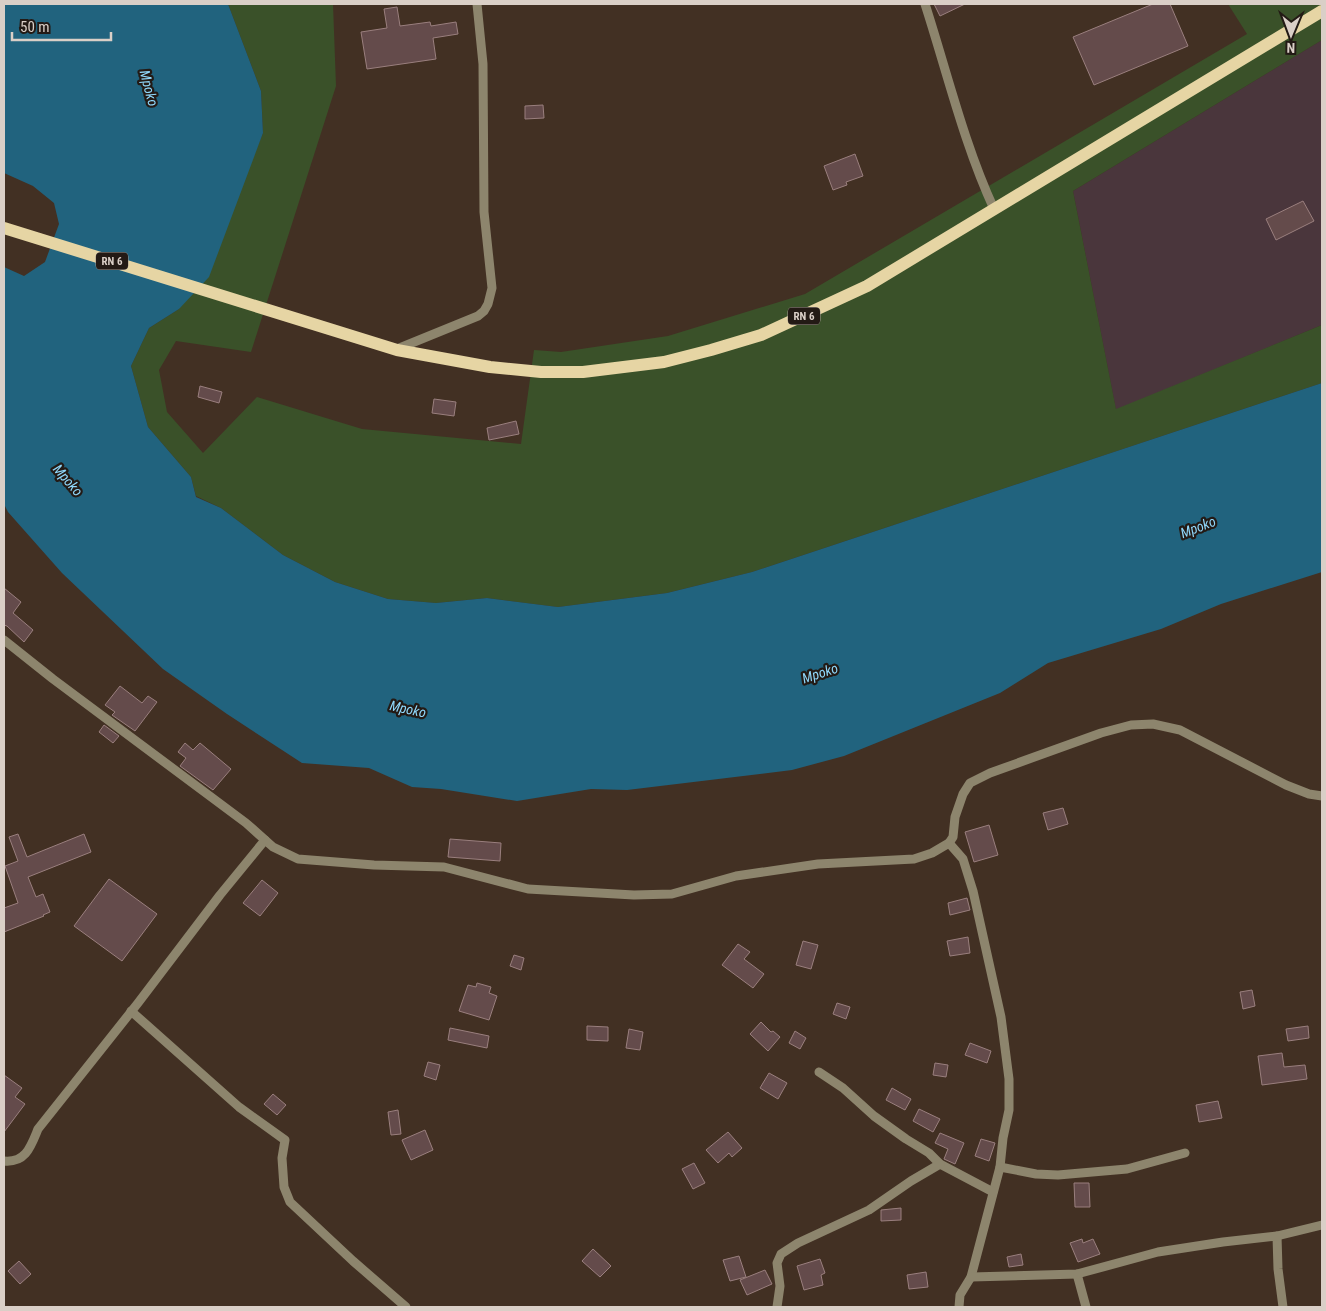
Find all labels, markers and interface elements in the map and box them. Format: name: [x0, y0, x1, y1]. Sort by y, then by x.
scale bar: [12, 10, 111, 42]
north arrow: [1266, 10, 1316, 60]
text: 50 m: [20, 18, 50, 36]
text: N: [1286, 40, 1295, 56]
water label: Mpoko: [137, 68, 162, 108]
road number: RN 6: [96, 252, 128, 270]
road number: RN 6: [788, 308, 820, 324]
water label: Mpoko: [50, 461, 86, 499]
water label: Mpoko: [1178, 513, 1218, 541]
water label: Mpoko: [800, 660, 840, 686]
water label: Mpoko: [388, 697, 428, 721]

